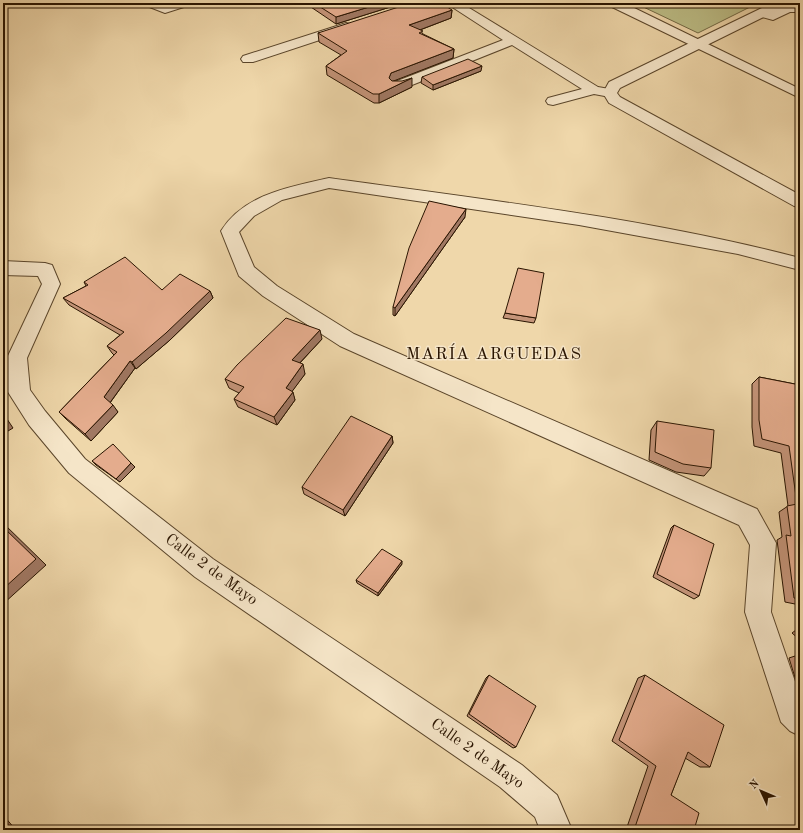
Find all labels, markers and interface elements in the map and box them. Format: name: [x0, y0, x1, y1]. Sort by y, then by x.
district label: MARÍA ARGUEDAS: [406, 343, 582, 363]
street label: Calle 2 de Mayo: [162, 531, 260, 609]
street label: Calle 2 de Mayo: [427, 716, 527, 792]
north arrow: [741, 771, 781, 811]
text: N: [748, 778, 762, 792]

